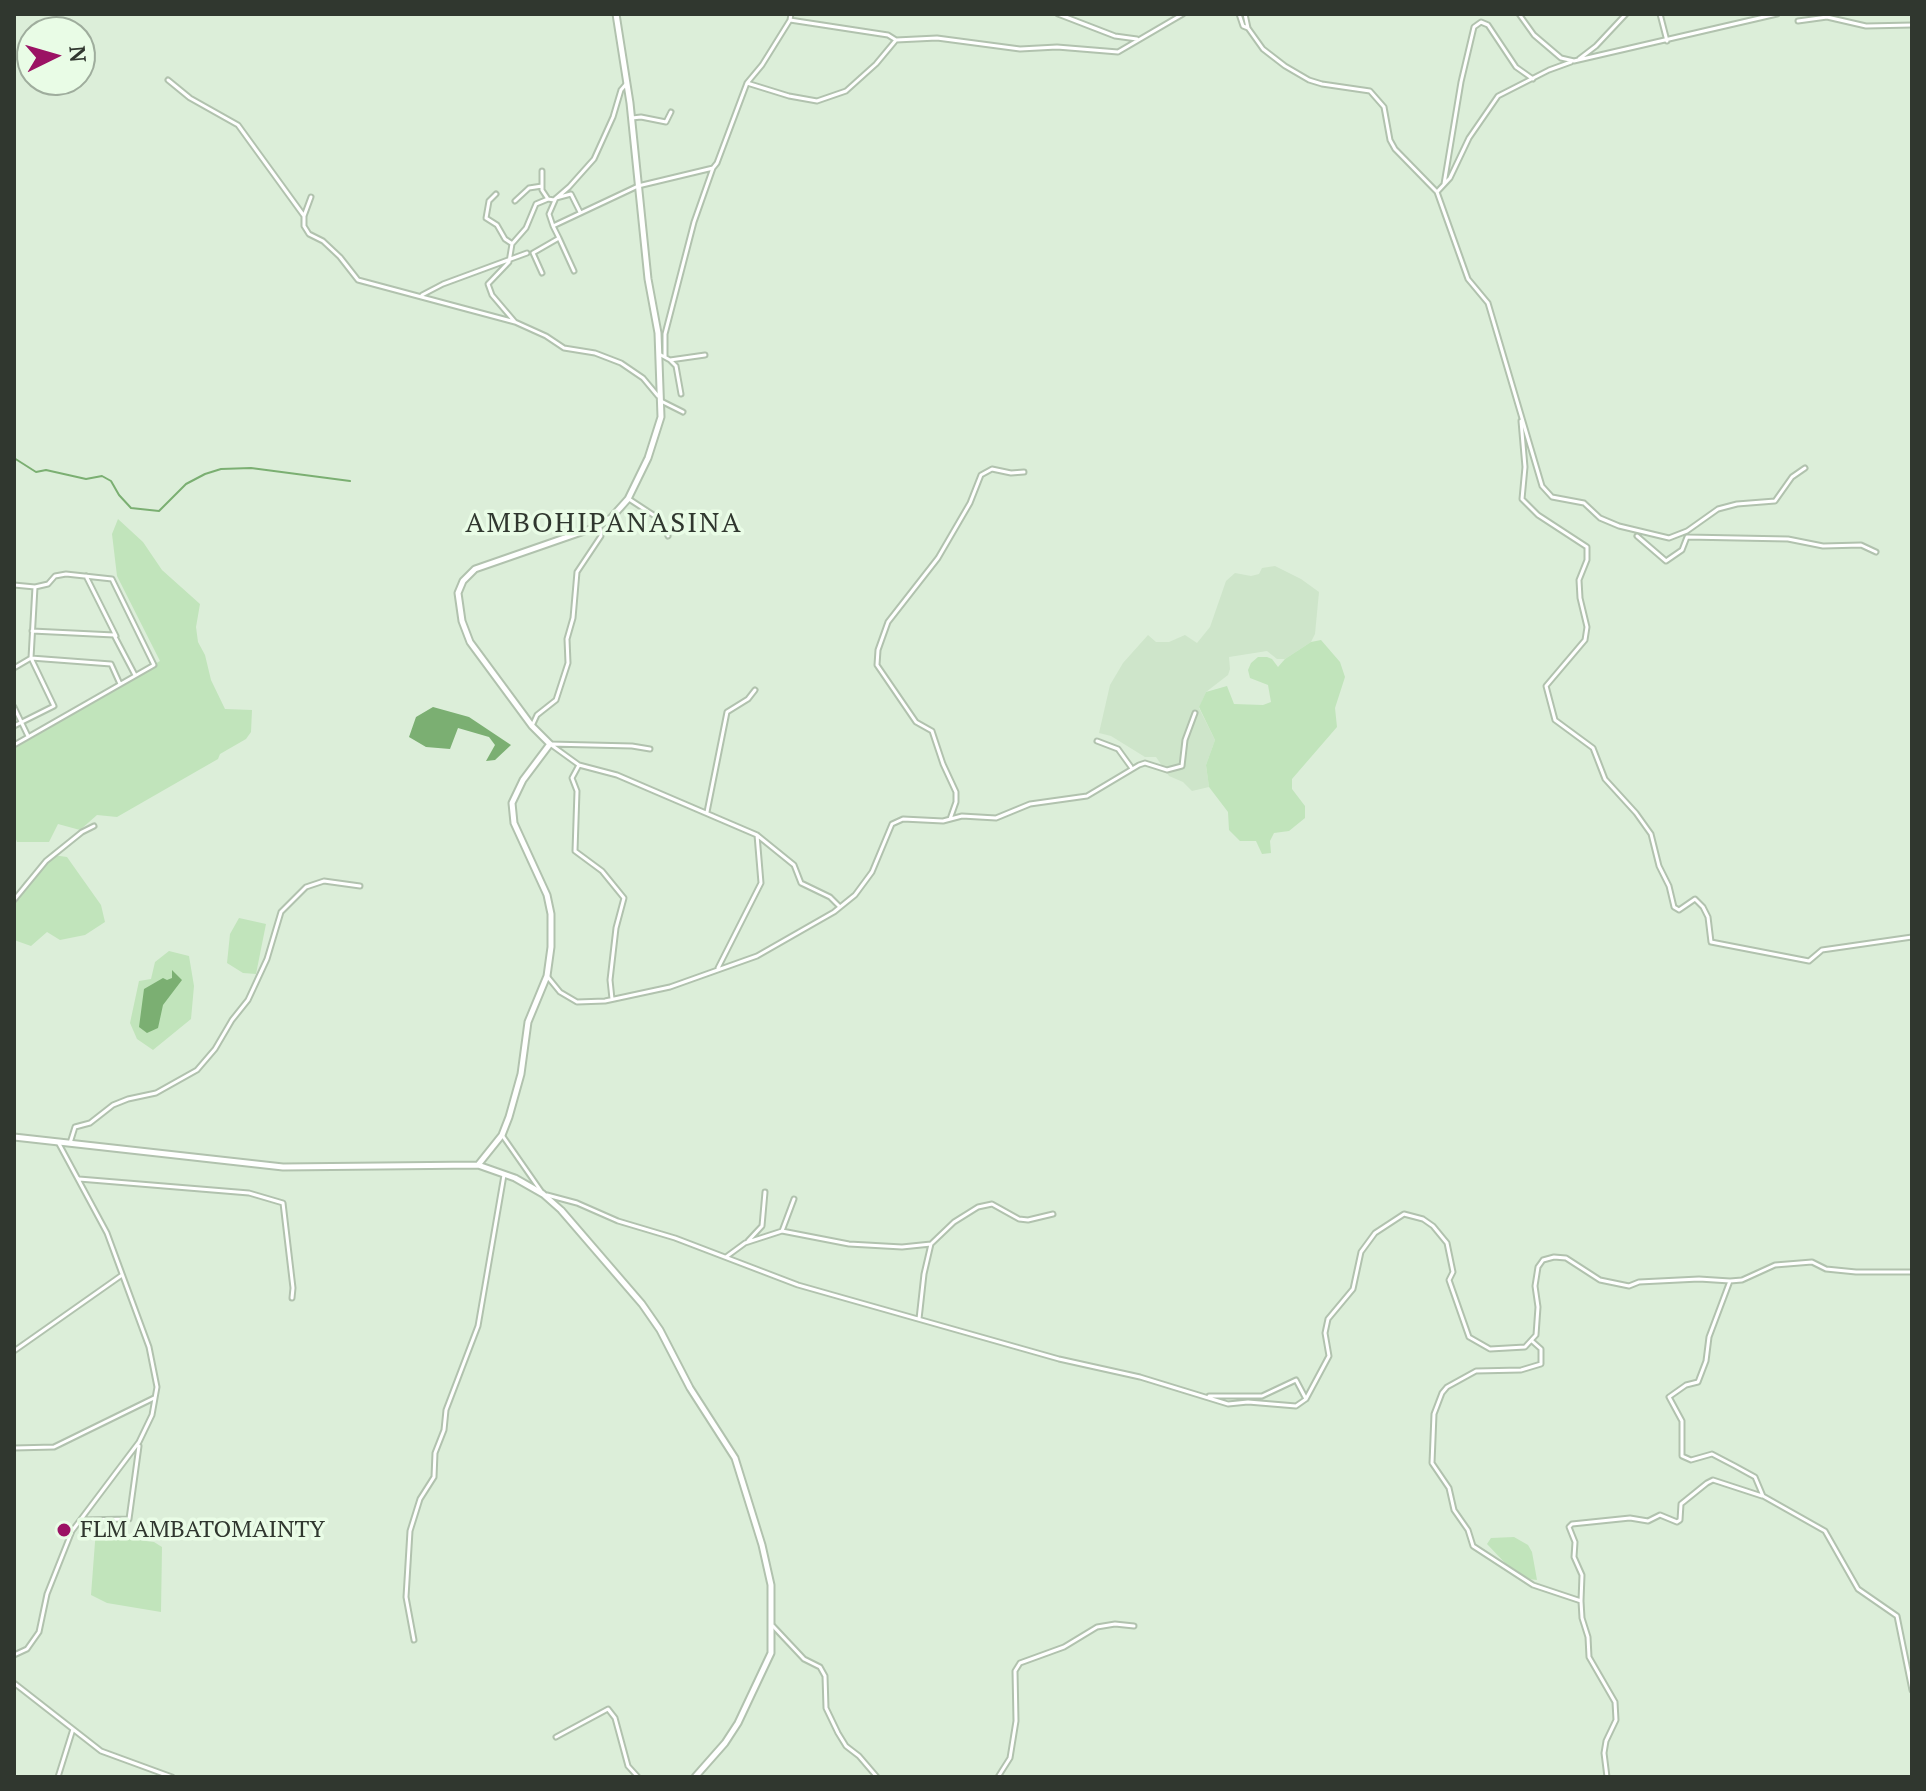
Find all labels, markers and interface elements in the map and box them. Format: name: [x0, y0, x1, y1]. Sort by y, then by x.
north arrow: [16, 16, 96, 96]
text: N: [63, 44, 94, 64]
district label: AMBOHIPANASINA: [465, 507, 743, 541]
place label: FLM AMBATOMAINTY: [80, 1516, 325, 1544]
marker: FLM AMBATOMAINTY: [55, 1521, 73, 1539]

